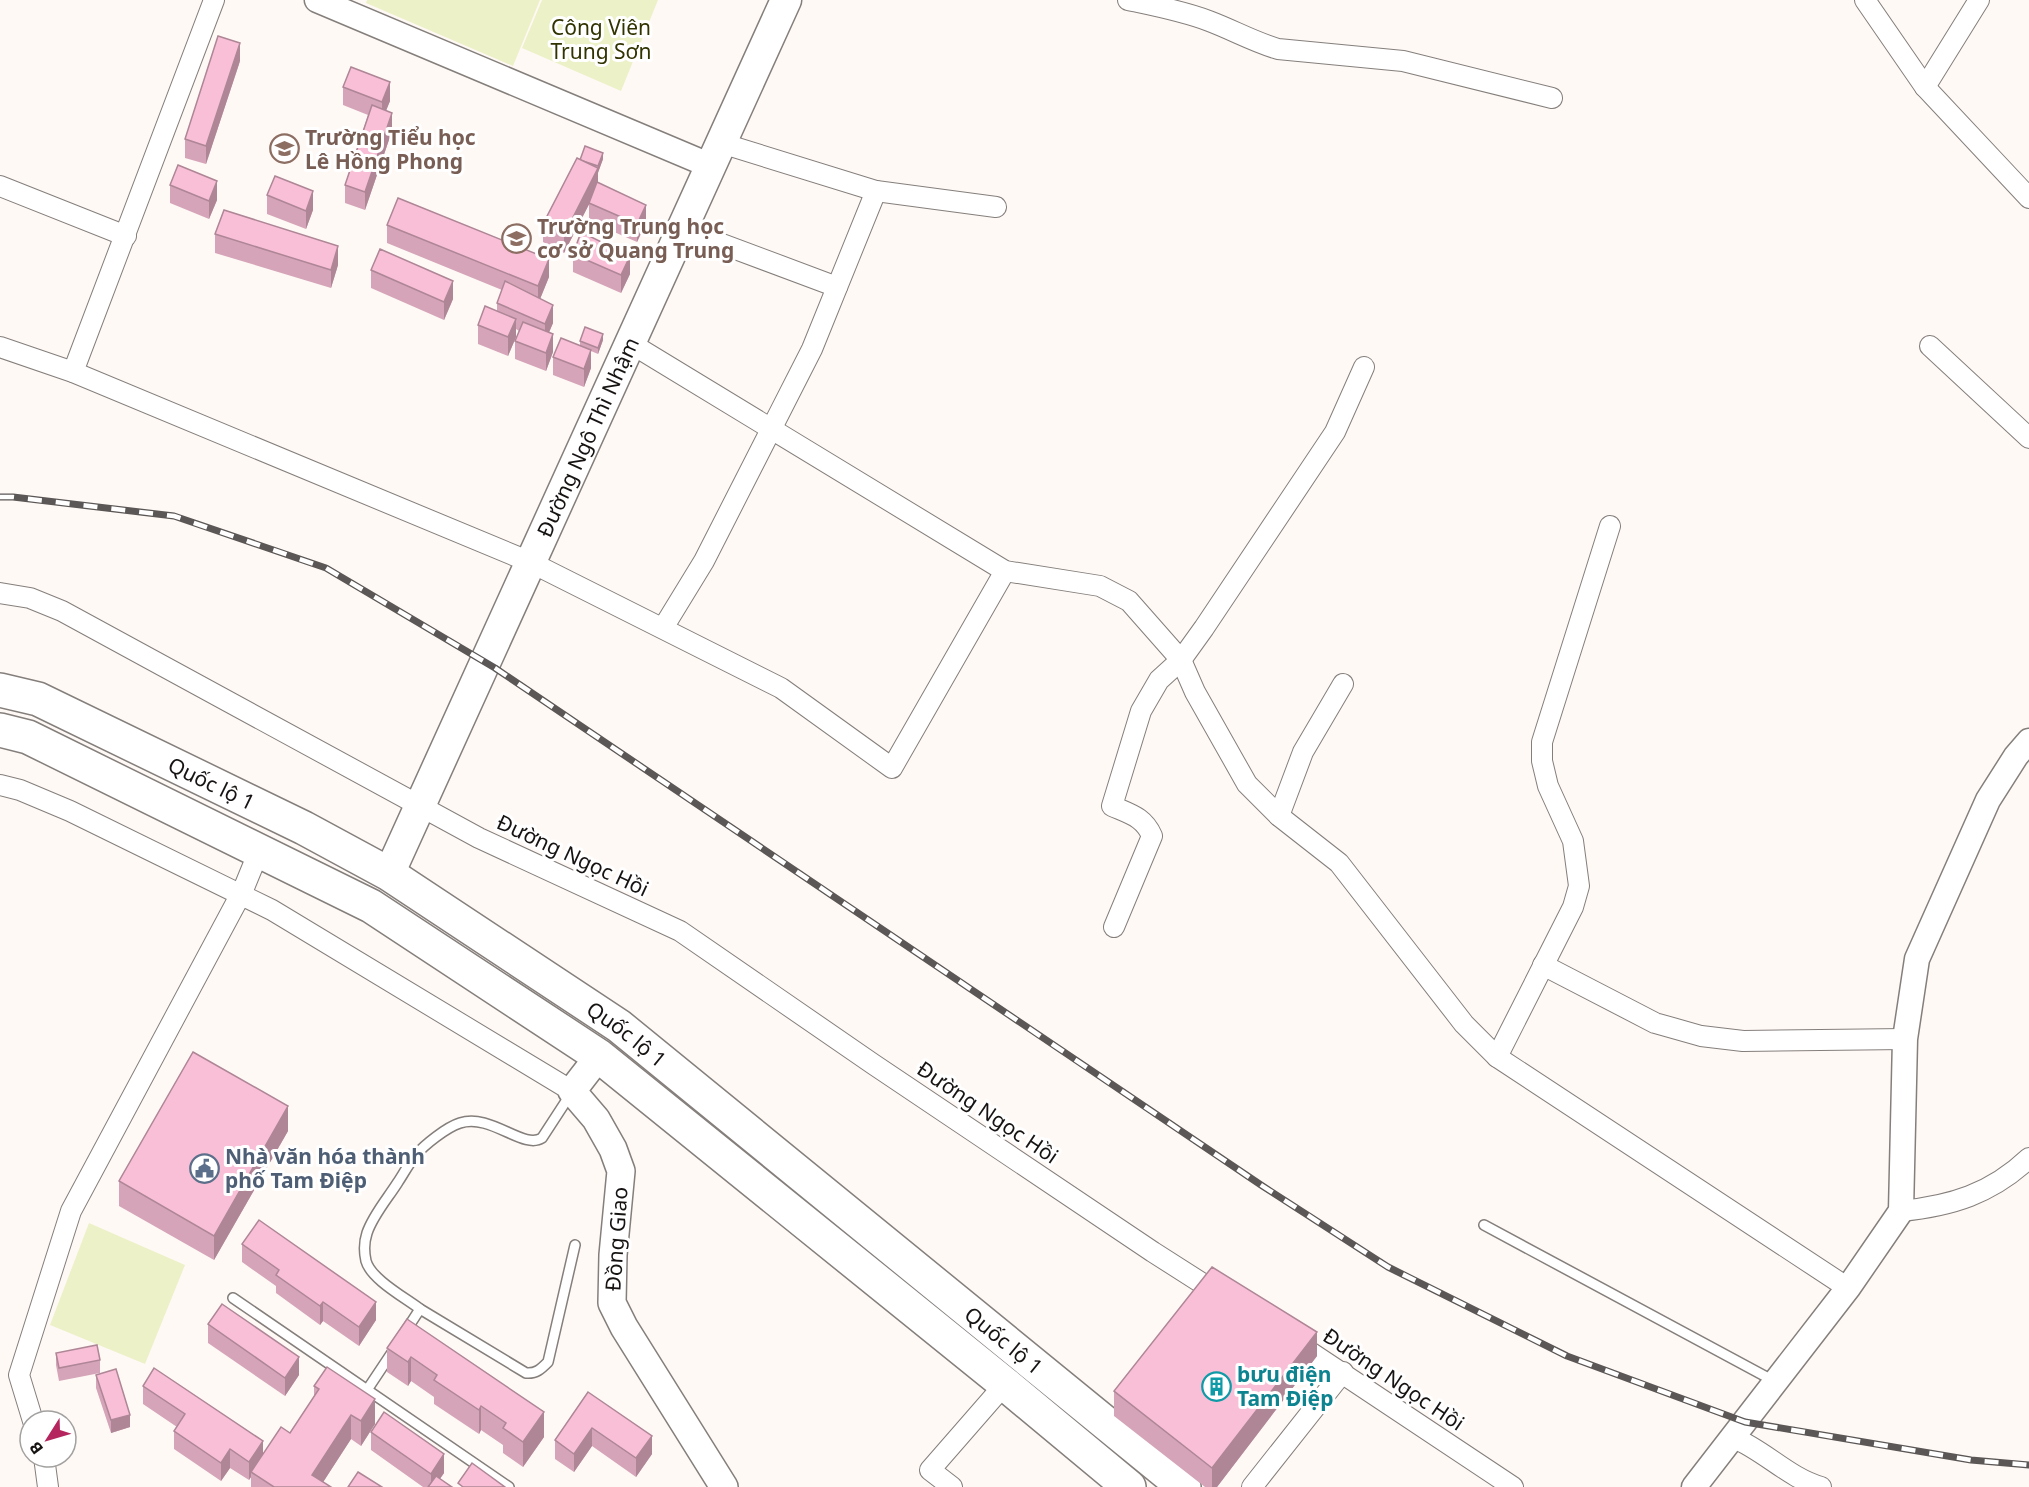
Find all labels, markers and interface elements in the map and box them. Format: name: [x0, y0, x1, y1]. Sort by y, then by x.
park label: Công Viên Trung Sơn: [550, 13, 652, 65]
place label: Trường Tiểu học Lê Hồng Phong: [305, 123, 476, 175]
school or university icon: Trường Tiểu học Lê Hồng Phong: [268, 133, 300, 165]
place label: Trường Trung học cơ sở Quang Trung: [537, 212, 734, 264]
school or university icon: Trường Trung học cơ sở Quang Trung: [500, 222, 532, 254]
street label: Đường Ngô Thì Nhậm: [530, 332, 645, 541]
street label: Quốc lộ 1: [164, 750, 260, 816]
street label: Đường Ngọc Hồi: [493, 808, 653, 902]
street label: Quốc lộ 1: [582, 995, 673, 1073]
street label: Đường Ngọc Hồi: [912, 1054, 1064, 1170]
place label: Nhà văn hóa thành phố Tam Điệp: [225, 1142, 425, 1194]
public building icon: Nhà văn hóa thành phố Tam Điệp: [188, 1152, 220, 1184]
street label: Đồng Giao: [598, 1186, 634, 1292]
street label: Quốc lộ 1: [959, 1300, 1049, 1381]
street label: Đường Ngọc Hồi: [1318, 1321, 1470, 1437]
place label: bưu điện Tam Điệp: [1237, 1360, 1333, 1412]
building icon: bưu điện Tam Điệp: [1200, 1370, 1232, 1402]
north arrow: [18, 1409, 78, 1469]
text: B: [24, 1437, 48, 1459]

